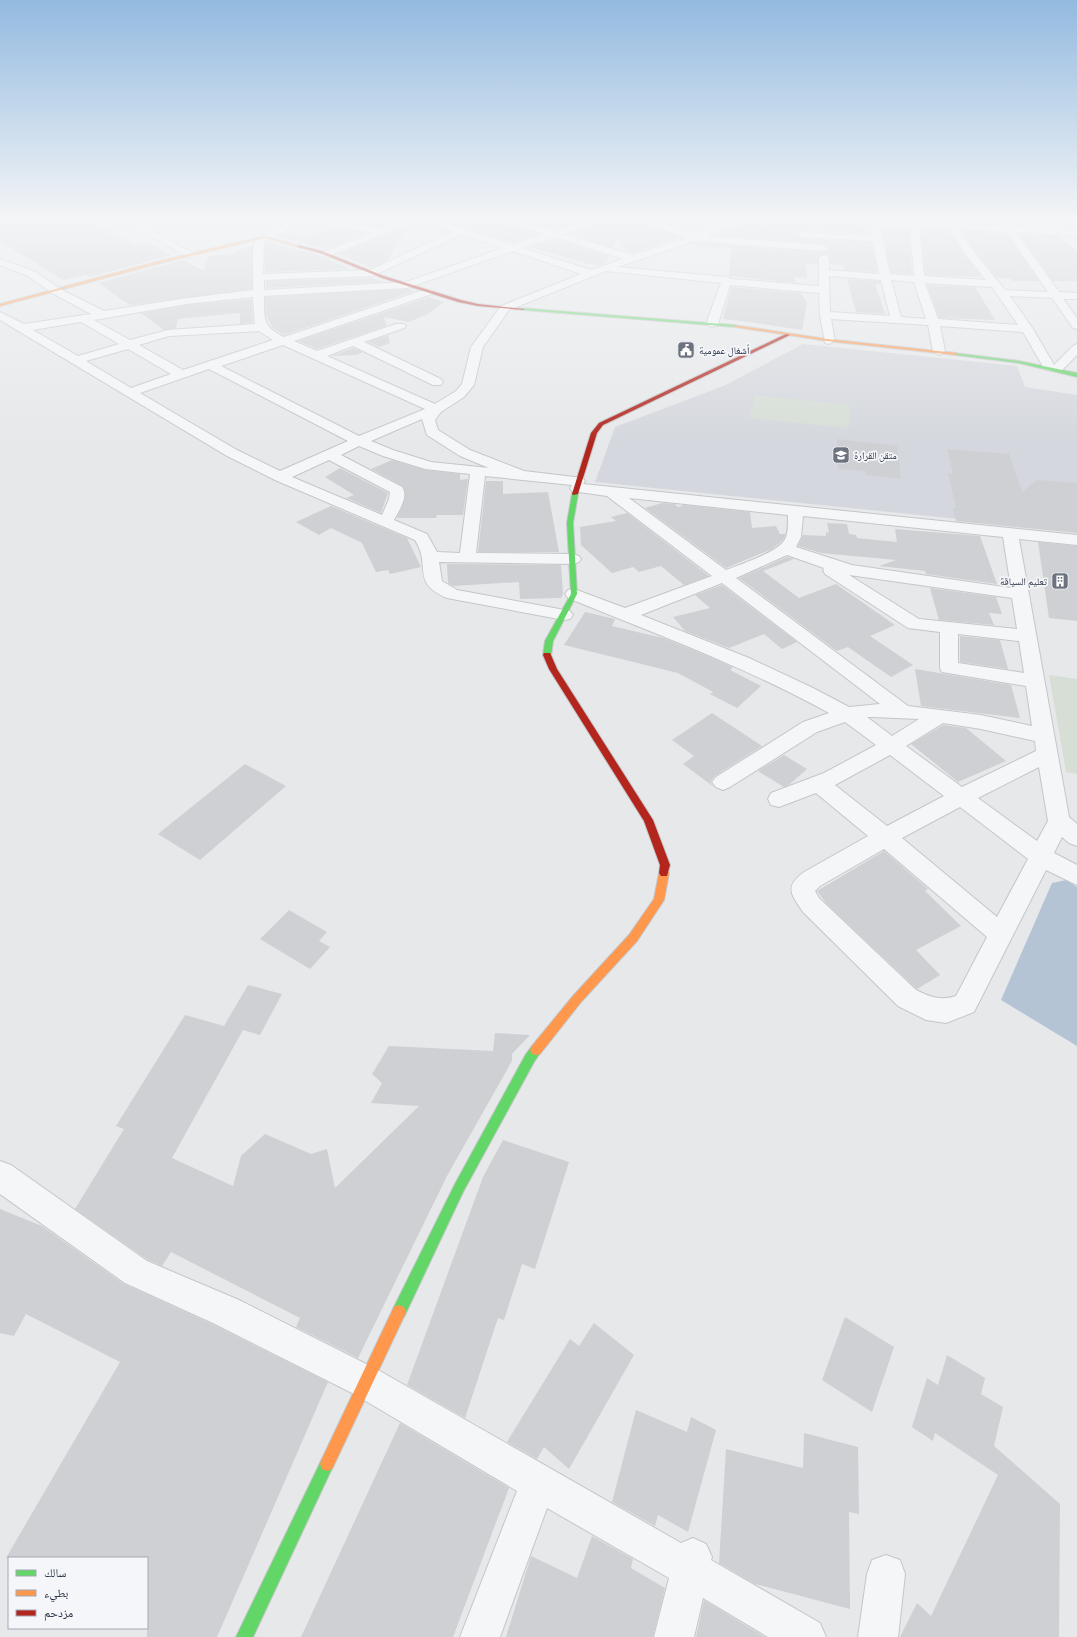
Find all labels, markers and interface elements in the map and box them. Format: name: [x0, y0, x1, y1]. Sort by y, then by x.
public building icon: أشغال عمومية: [676, 340, 696, 360]
place label: أشغال عمومية: [699, 343, 749, 358]
school or university icon: متقن القرارة: [831, 445, 851, 465]
place label: متقن القرارة: [854, 448, 897, 463]
building icon: تعليم السياقة: [1050, 571, 1070, 591]
place label: تعليم السياقة: [1000, 574, 1047, 589]
legend: [8, 1557, 148, 1629]
text: سالك: [44, 1563, 66, 1582]
text: بطيء: [44, 1583, 68, 1603]
text: مزدحم: [44, 1603, 73, 1622]

